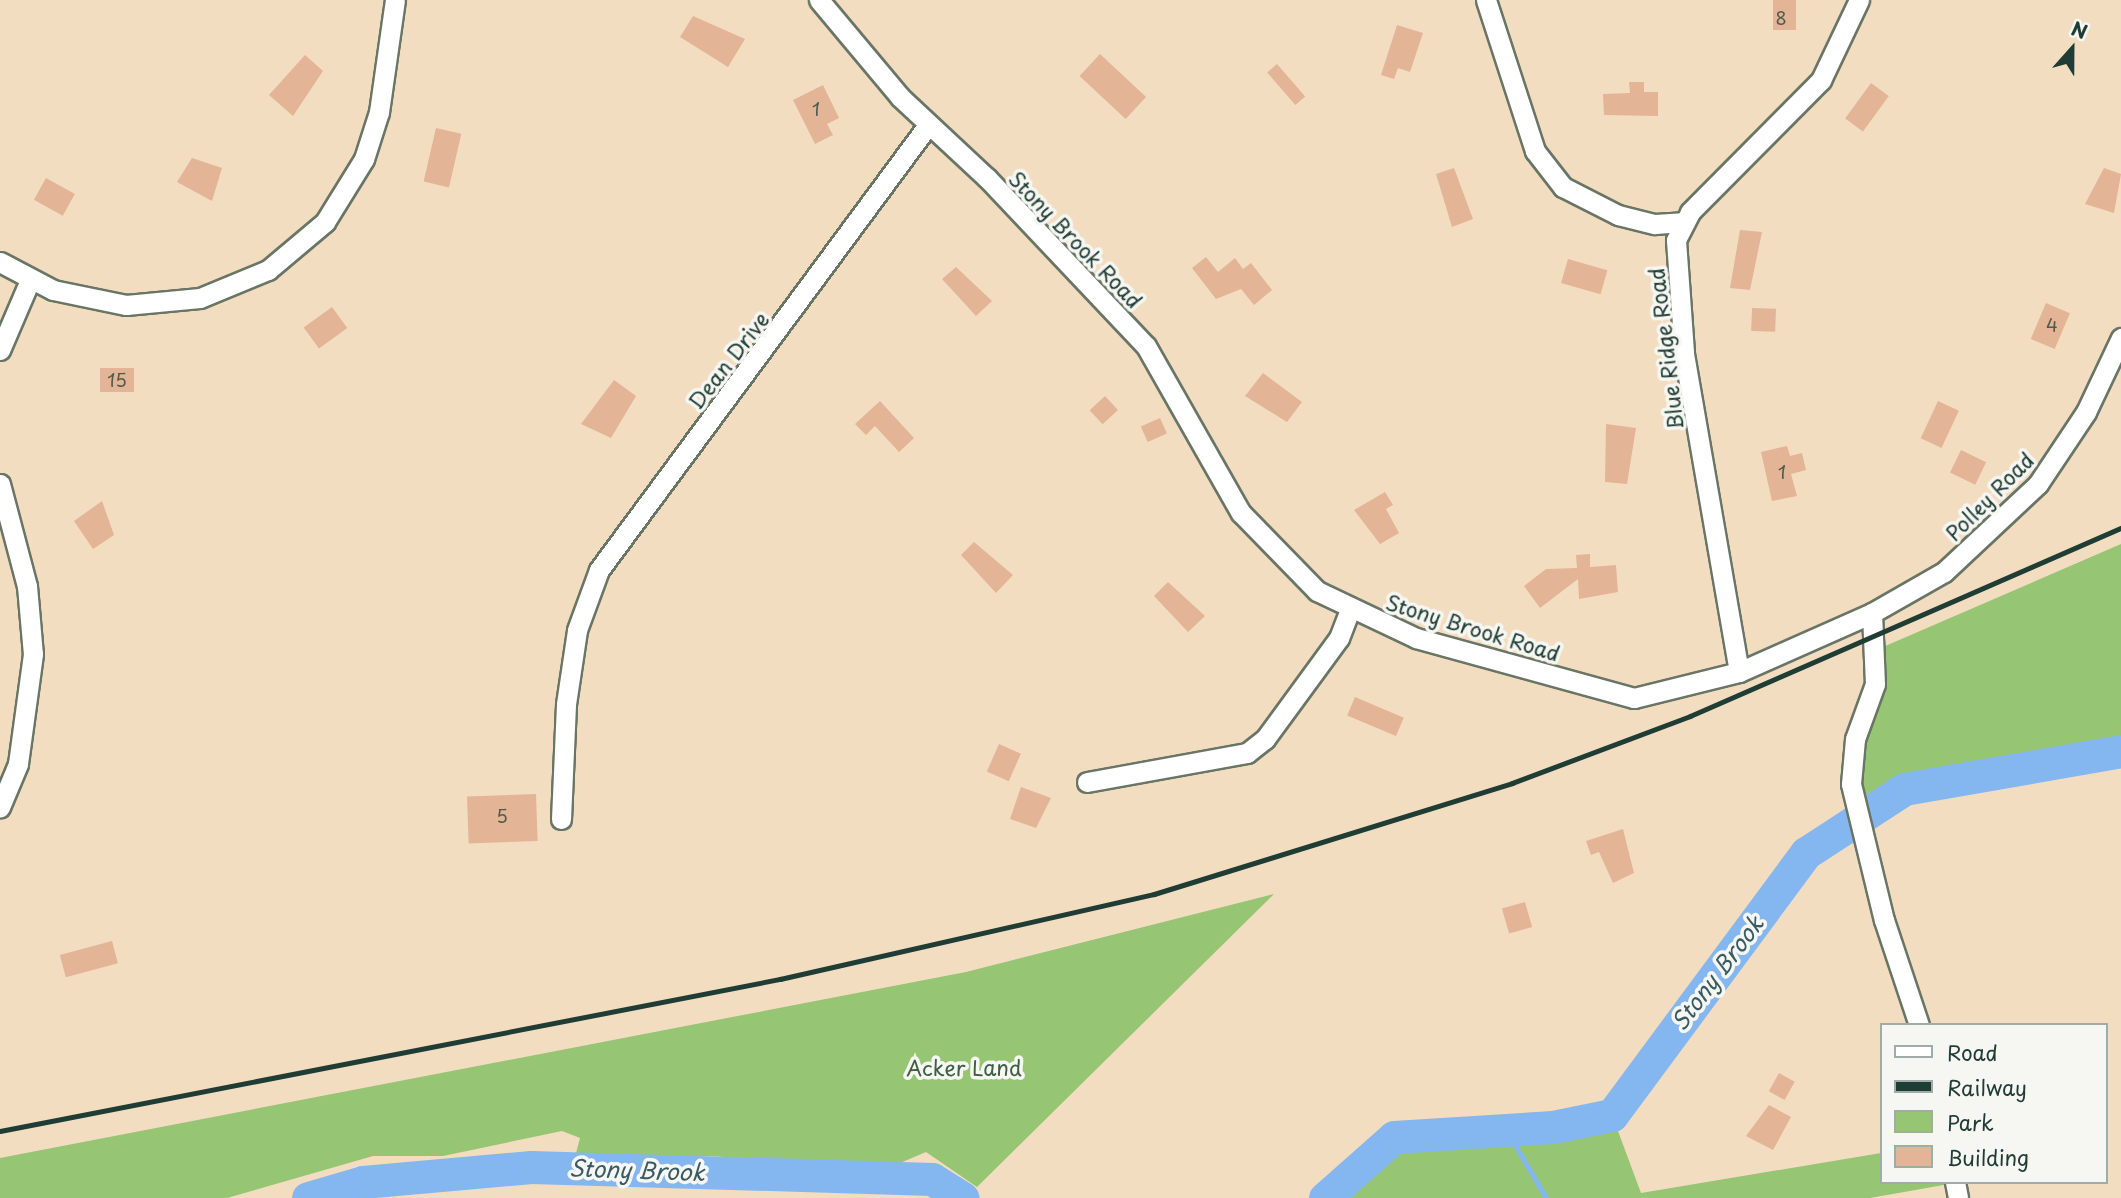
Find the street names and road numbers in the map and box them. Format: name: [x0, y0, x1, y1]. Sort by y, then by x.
street label: Stony Brook Road: [1003, 165, 1149, 313]
street label: Blue Ridge Road: [1642, 266, 1688, 432]
street label: Dean Drive: [683, 307, 773, 413]
street label: Polley Road: [1939, 446, 2039, 546]
street label: Stony Brook Road: [1382, 588, 1564, 666]

